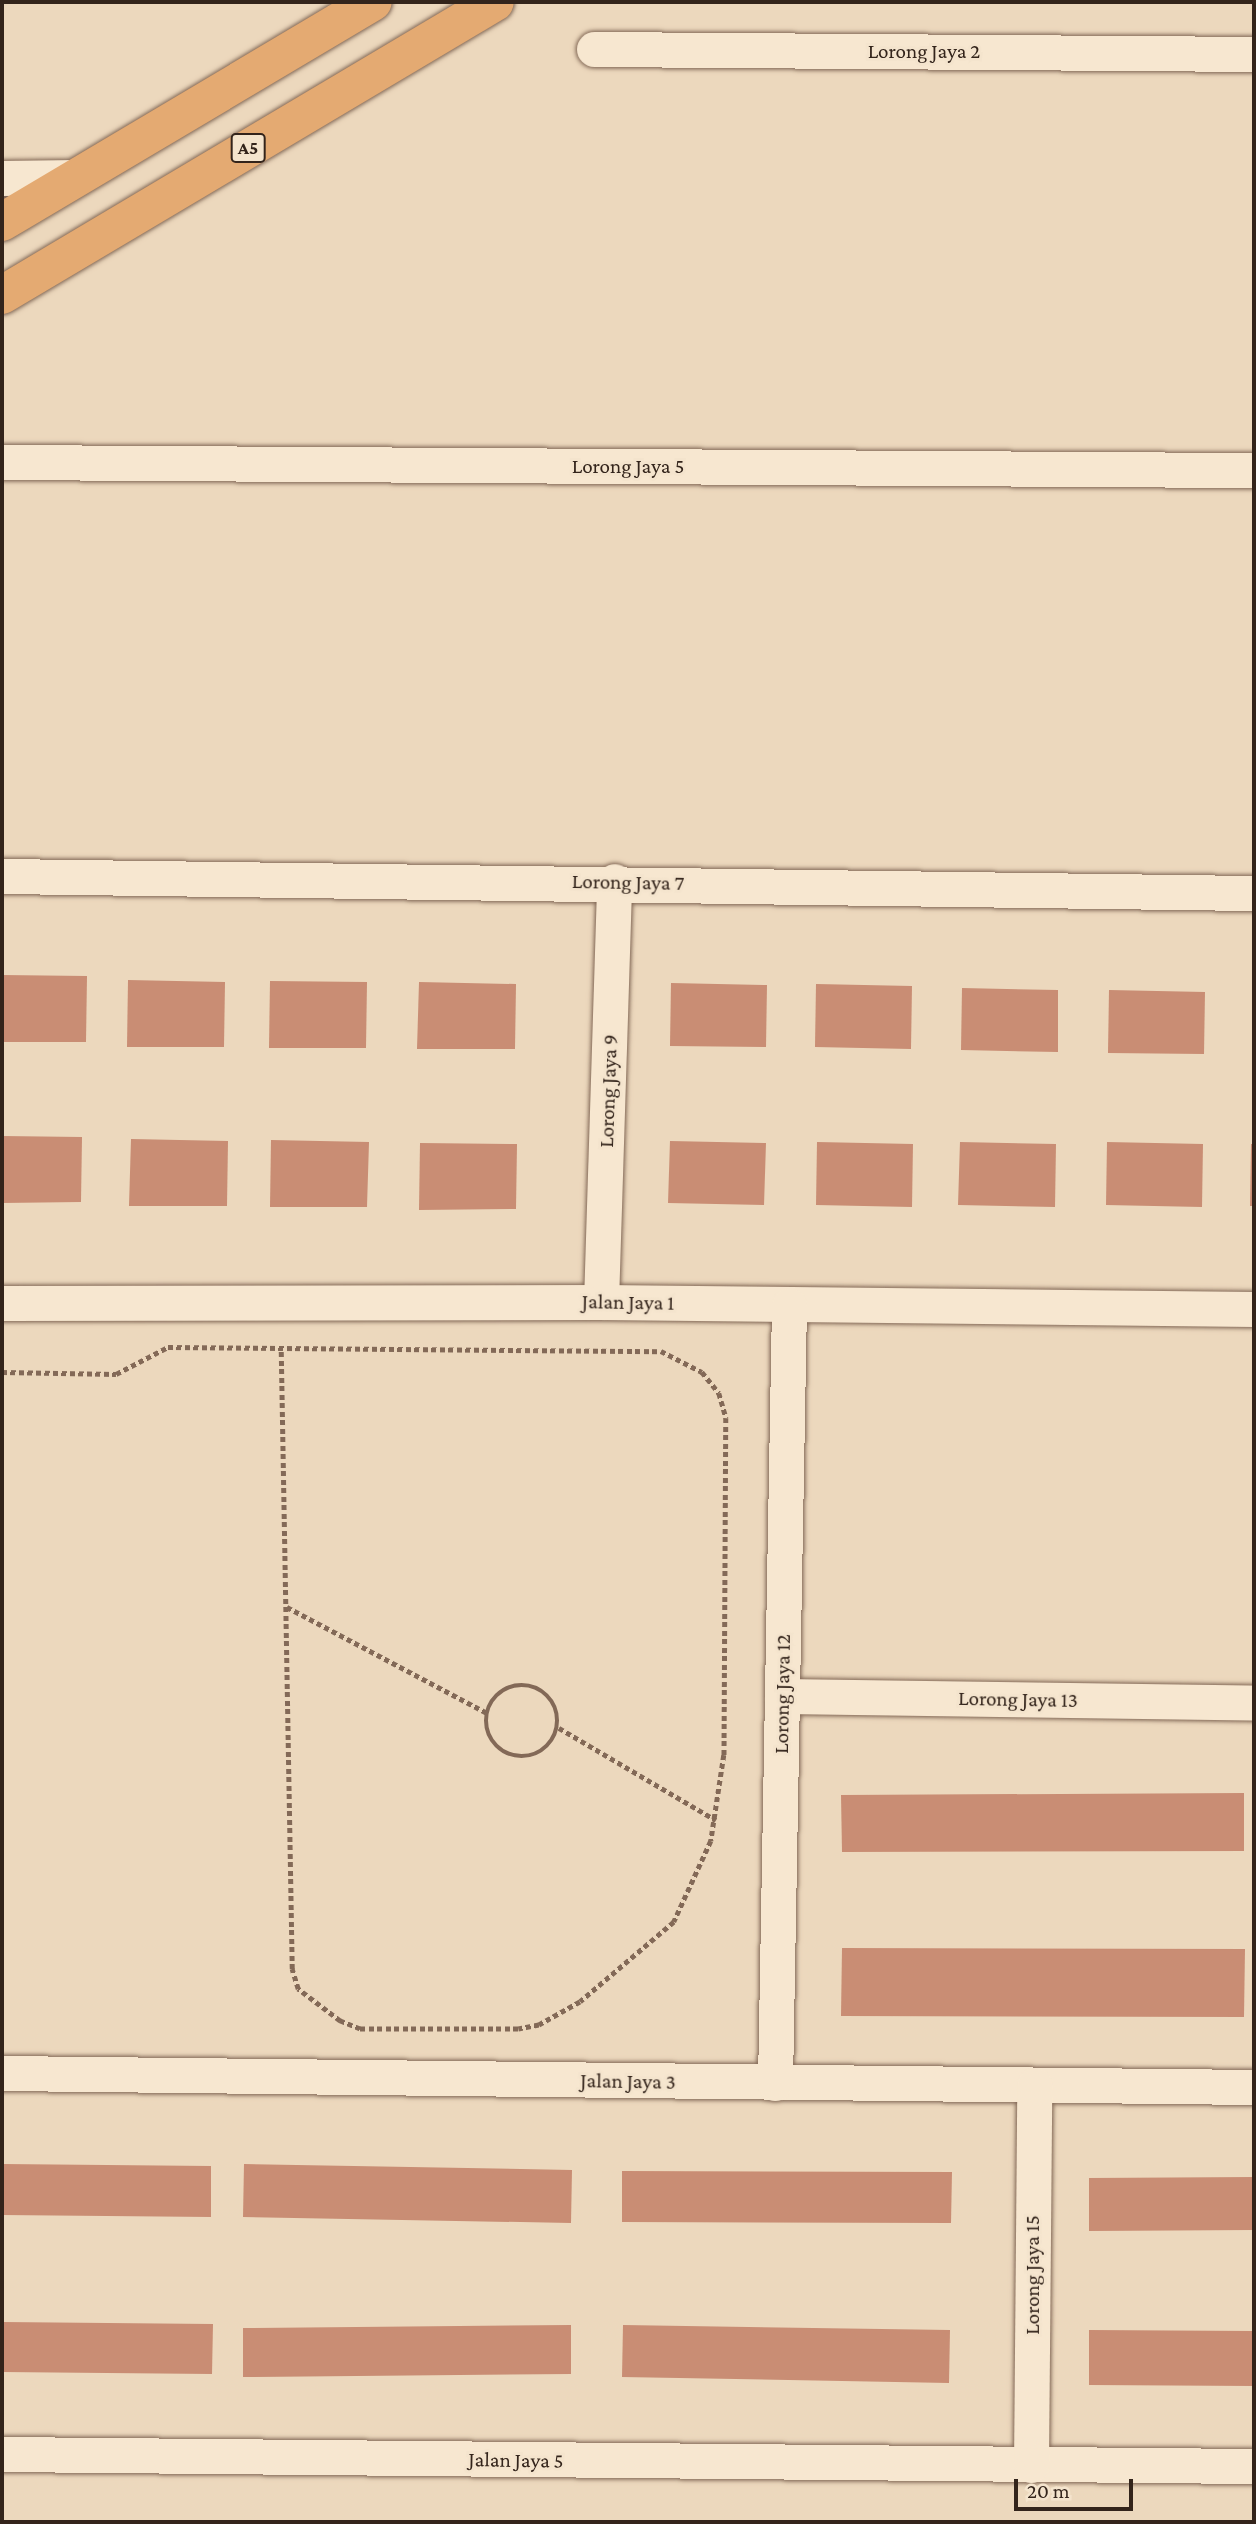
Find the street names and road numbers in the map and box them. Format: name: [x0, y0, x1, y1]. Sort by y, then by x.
street label: Lorong Jaya 2: [868, 38, 980, 64]
road number: A5: [230, 132, 266, 164]
street label: Lorong Jaya 5: [572, 453, 684, 479]
street label: Lorong Jaya 7: [572, 868, 684, 896]
street label: Lorong Jaya 9: [593, 1034, 623, 1148]
street label: Jalan Jaya 1: [582, 1289, 674, 1315]
street label: Lorong Jaya 12: [768, 1634, 796, 1754]
street label: Lorong Jaya 13: [958, 1685, 1078, 1713]
street label: Jalan Jaya 3: [580, 2068, 676, 2094]
street label: Lorong Jaya 15: [1019, 2215, 1045, 2335]
street label: Jalan Jaya 5: [468, 2447, 564, 2473]

